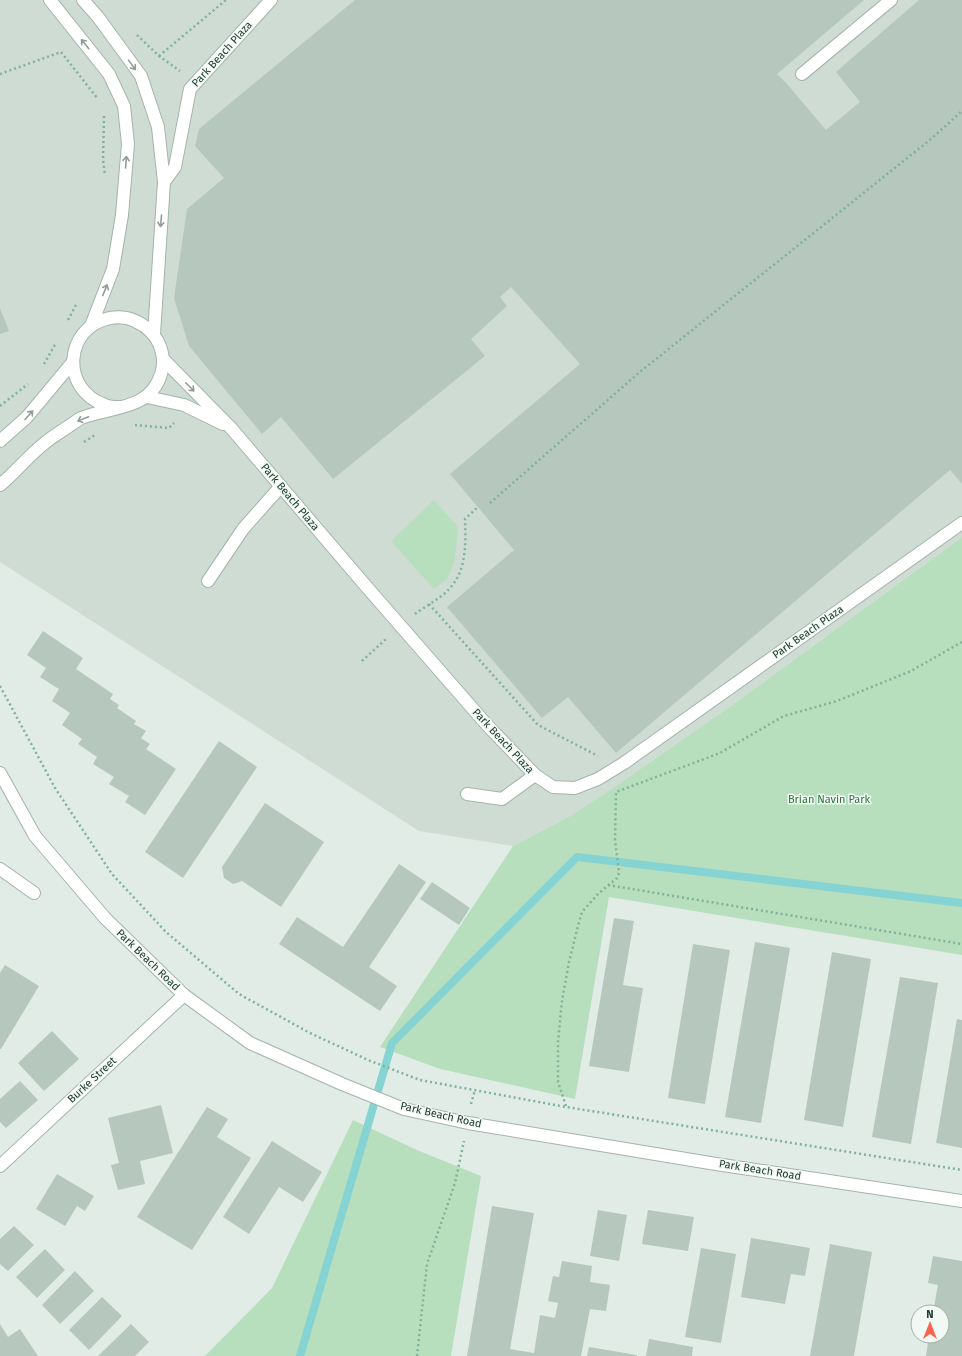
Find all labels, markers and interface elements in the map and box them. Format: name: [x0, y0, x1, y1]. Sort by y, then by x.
street label: Park Beach Plaza: [189, 19, 255, 89]
one-way arrow: [80, 39, 89, 50]
one-way arrow: [128, 59, 136, 70]
one-way arrow: [123, 156, 130, 169]
one-way arrow: [157, 214, 164, 227]
one-way arrow: [101, 284, 109, 296]
one-way arrow: [185, 382, 195, 392]
one-way arrow: [24, 409, 33, 420]
one-way arrow: [77, 415, 89, 423]
street label: Park Beach Plaza: [258, 461, 322, 533]
street label: Park Beach Plaza: [770, 603, 846, 661]
street label: Park Beach Plaza: [470, 706, 536, 776]
park label: Brian Navin Park: [788, 793, 870, 806]
street label: Park Beach Road: [114, 926, 182, 994]
street label: Burke Street: [65, 1054, 119, 1106]
street label: Park Beach Road: [399, 1099, 483, 1131]
street label: Park Beach Road: [718, 1157, 802, 1183]
north arrow: [910, 1304, 950, 1344]
text: N: [926, 1308, 934, 1321]

